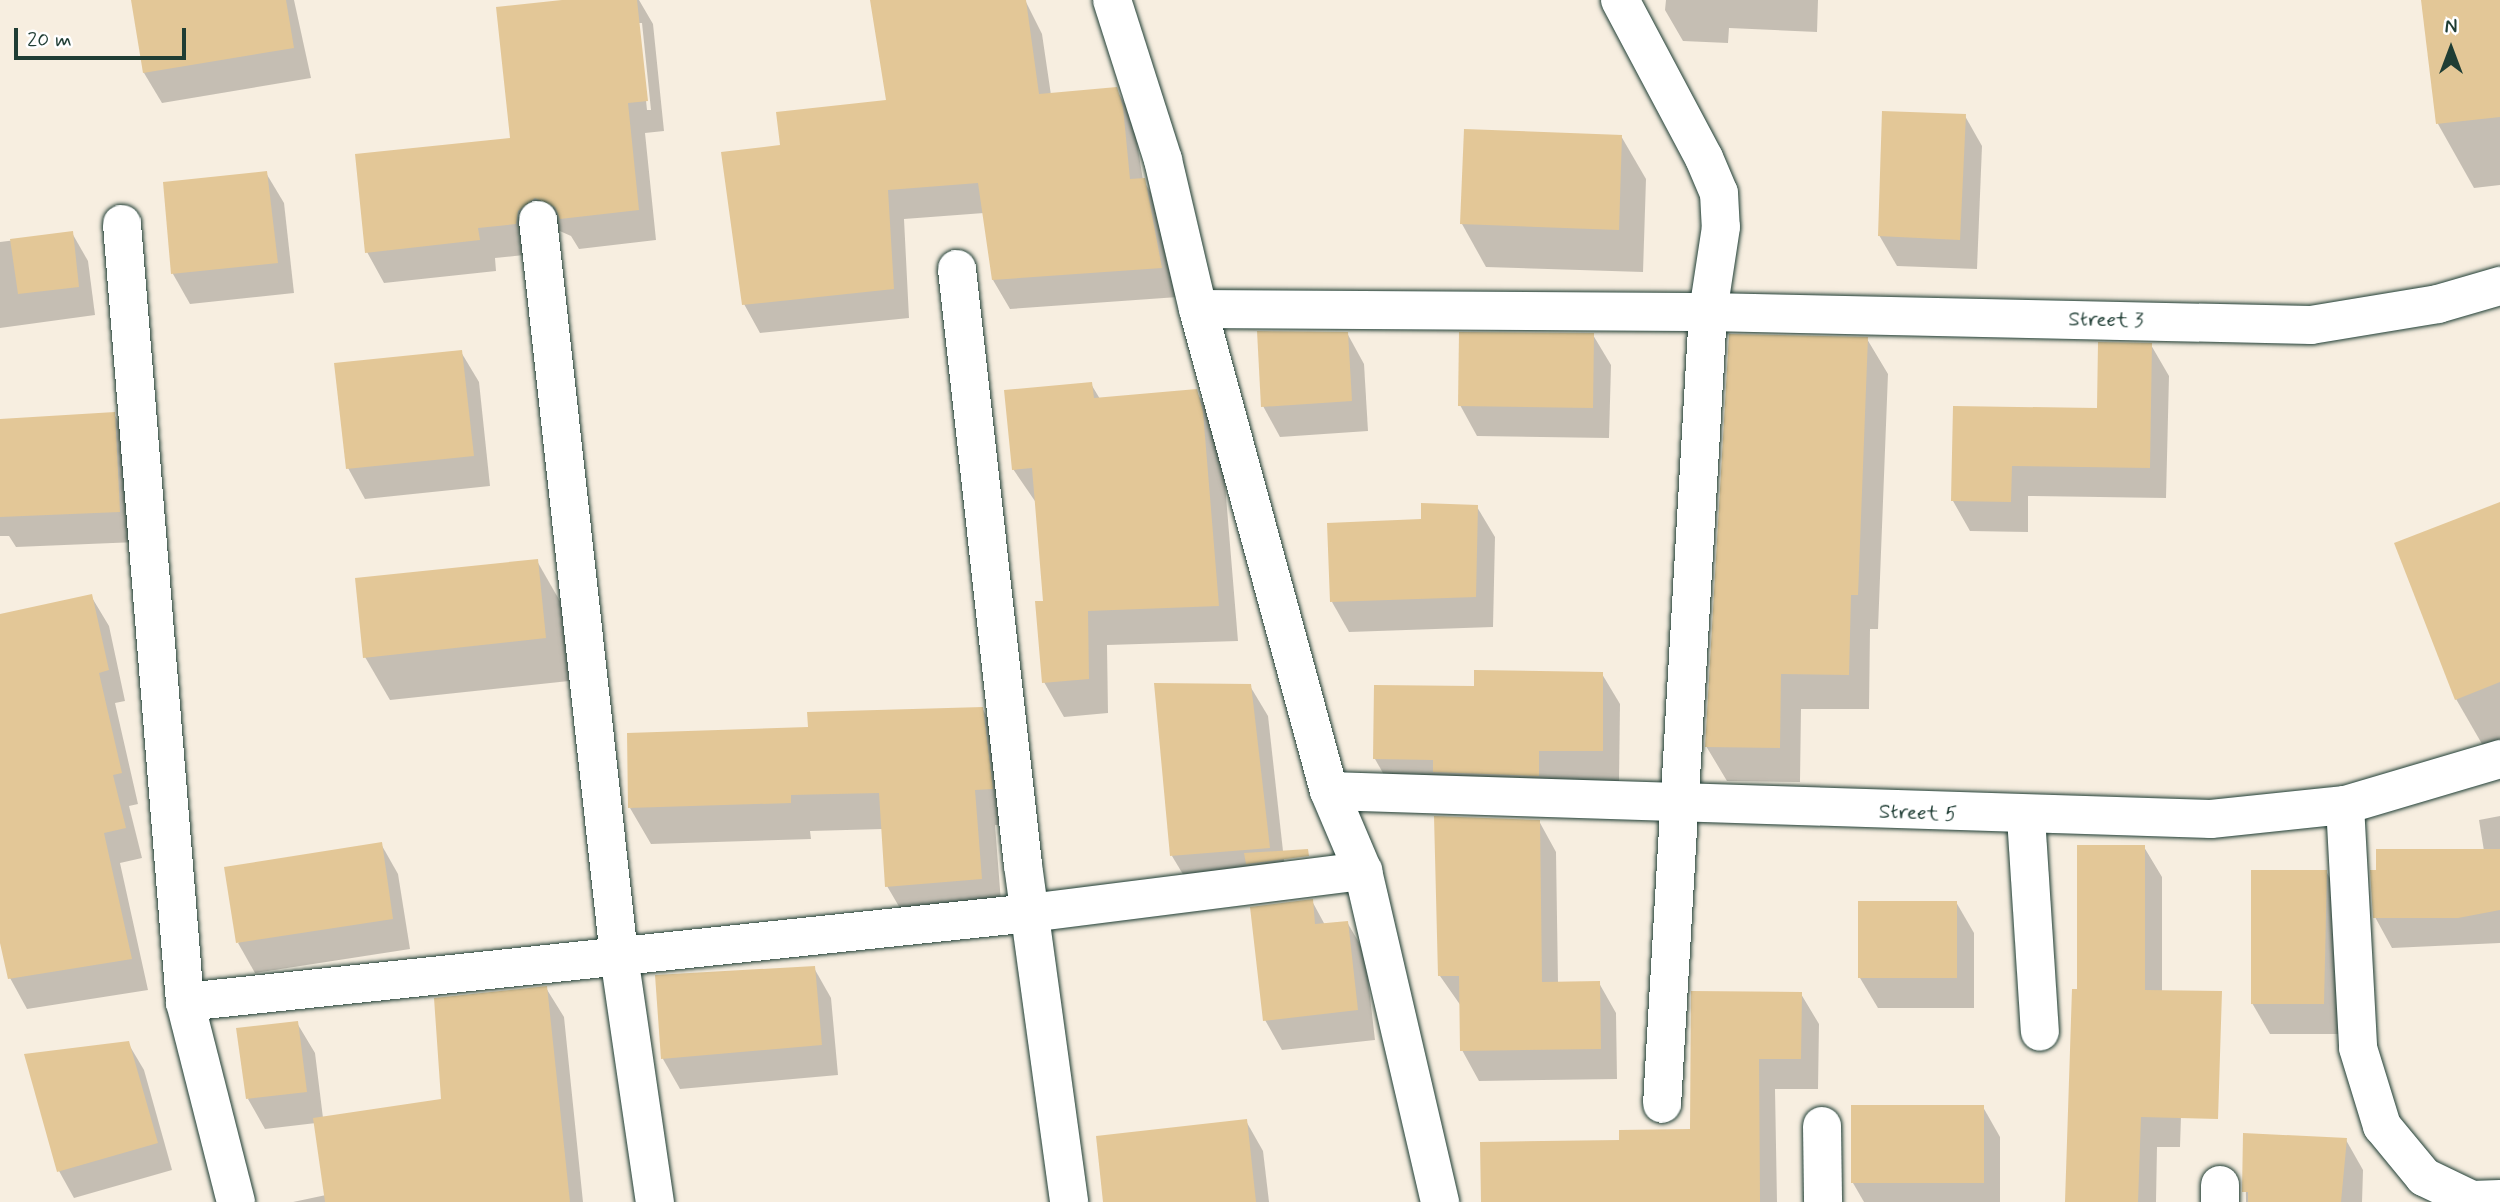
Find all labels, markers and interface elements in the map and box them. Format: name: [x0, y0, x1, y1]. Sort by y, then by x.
scale bar: [18, 14, 189, 58]
north arrow: [2416, 14, 2486, 84]
text: N: [2445, 15, 2457, 40]
text: 20 m: [27, 26, 72, 54]
street label: Street 3: [2068, 307, 2144, 333]
street label: Street 5: [1878, 799, 1958, 827]

